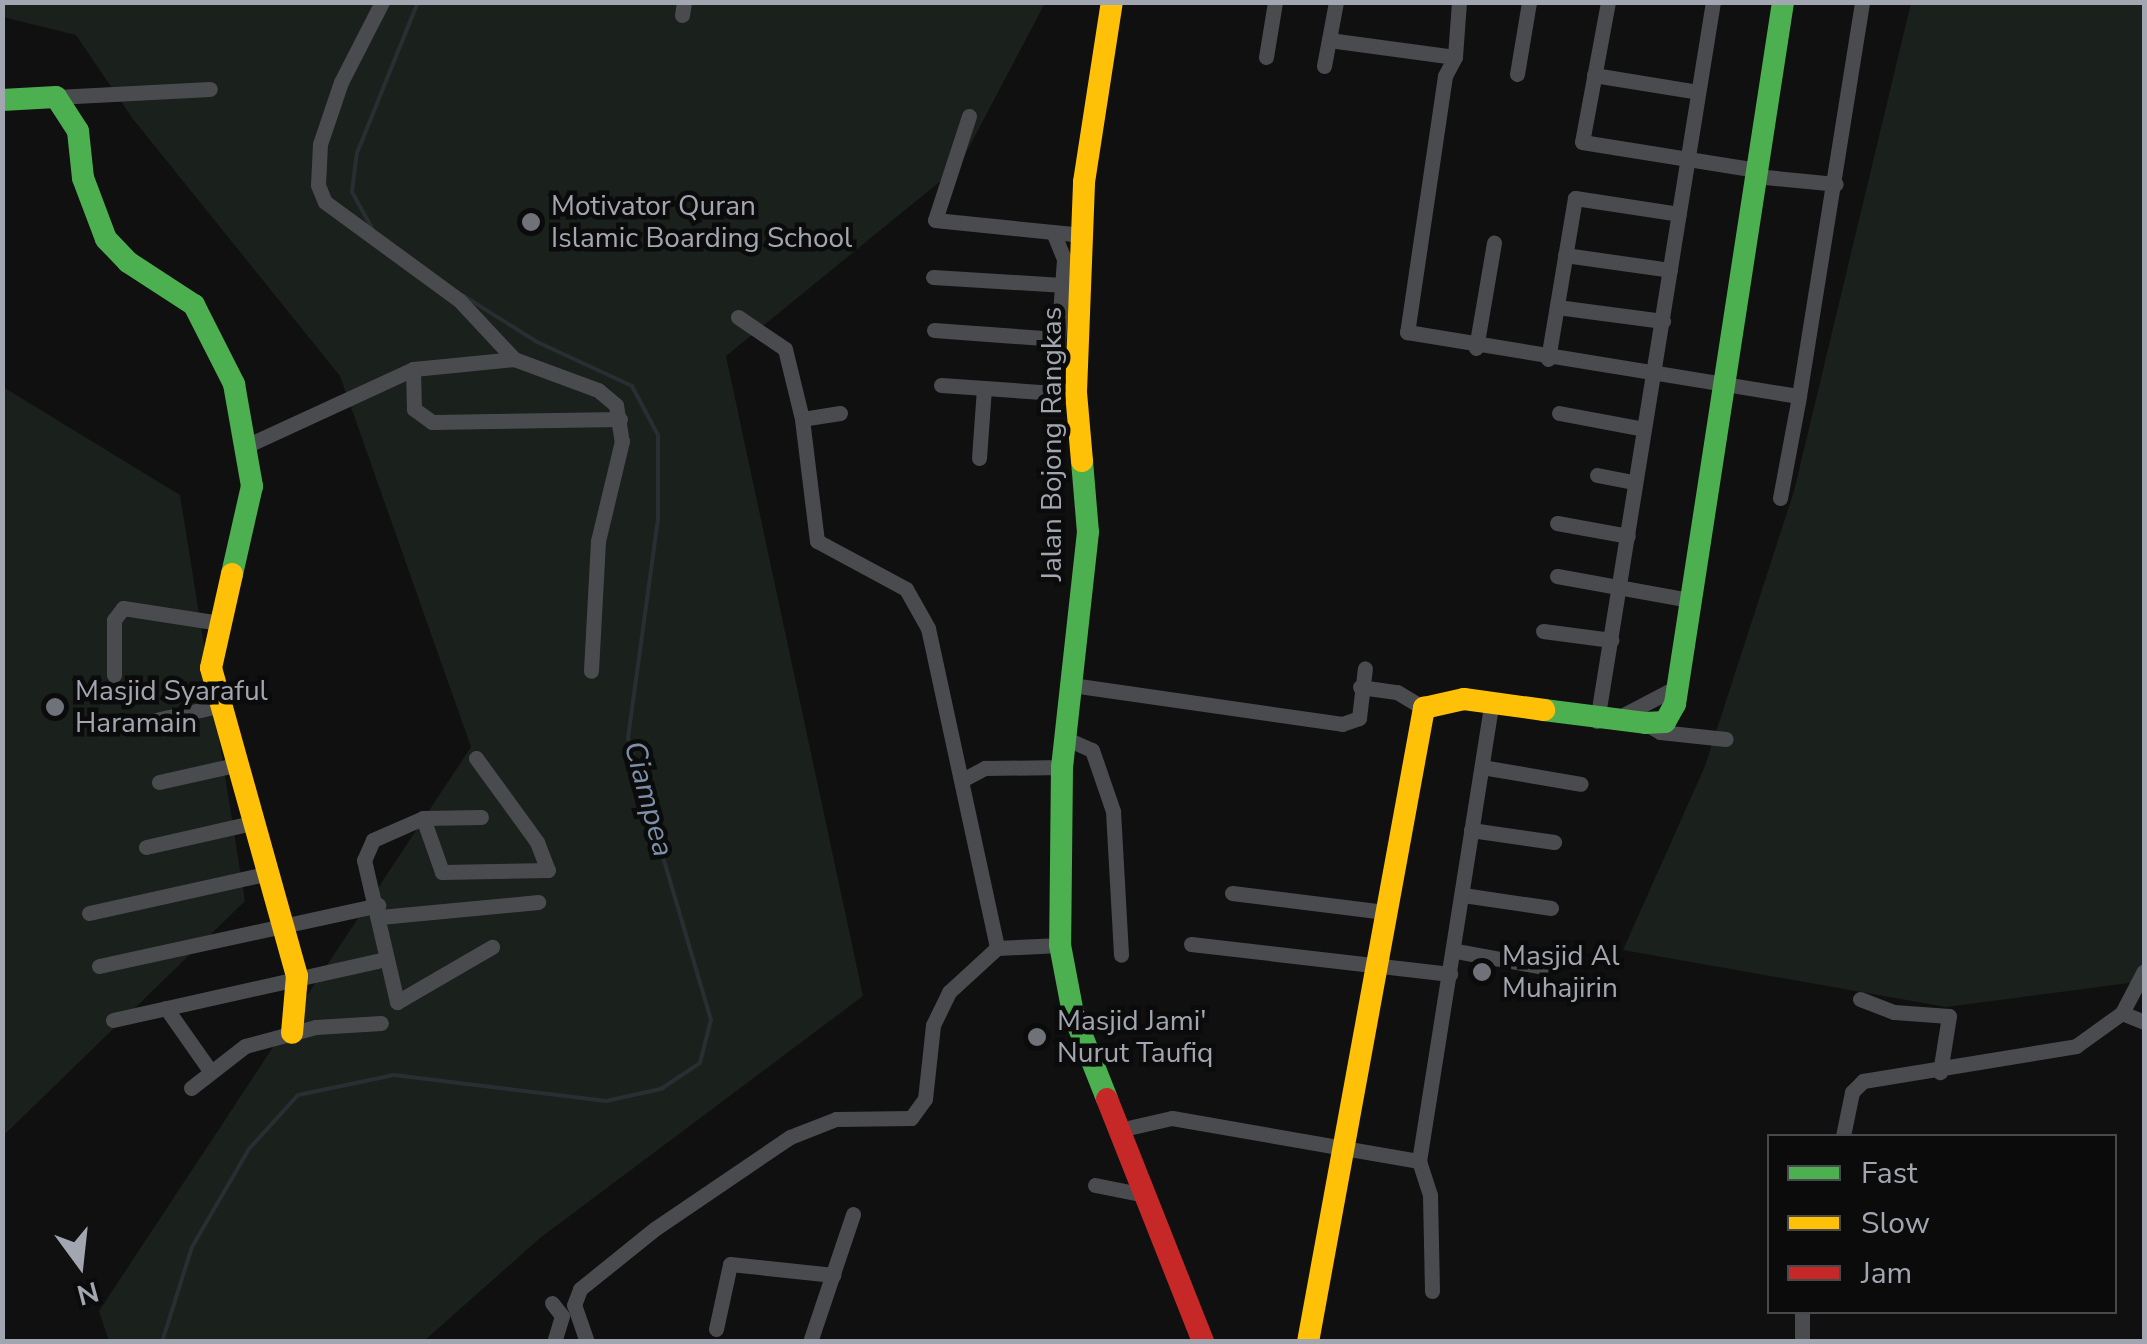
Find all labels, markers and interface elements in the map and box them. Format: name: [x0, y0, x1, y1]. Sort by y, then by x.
place label: Motivator Quran Islamic Boarding School: [551, 189, 852, 255]
marker: Motivator Quran Islamic Boarding School: [520, 211, 542, 233]
street label: Jalan Bojong Rangkas: [1035, 307, 1069, 581]
place label: Masjid Syaraful Haramain: [75, 674, 268, 740]
marker: Masjid Syaraful Haramain: [44, 696, 66, 718]
water label: Ciampea: [615, 737, 681, 861]
place label: Masjid Al Muhajirin: [1502, 939, 1620, 1005]
marker: Masjid Al Muhajirin: [1471, 961, 1493, 983]
place label: Masjid Jami' Nurut Taufiq: [1057, 1004, 1213, 1070]
marker: Masjid Jami' Nurut Taufiq: [1026, 1026, 1048, 1048]
legend: [1767, 1134, 2117, 1314]
text: Fast: [1861, 1153, 1918, 1194]
text: Slow: [1861, 1203, 1930, 1244]
north arrow: [30, 1214, 130, 1314]
text: Jam: [1861, 1253, 1912, 1294]
text: N: [73, 1272, 103, 1314]

